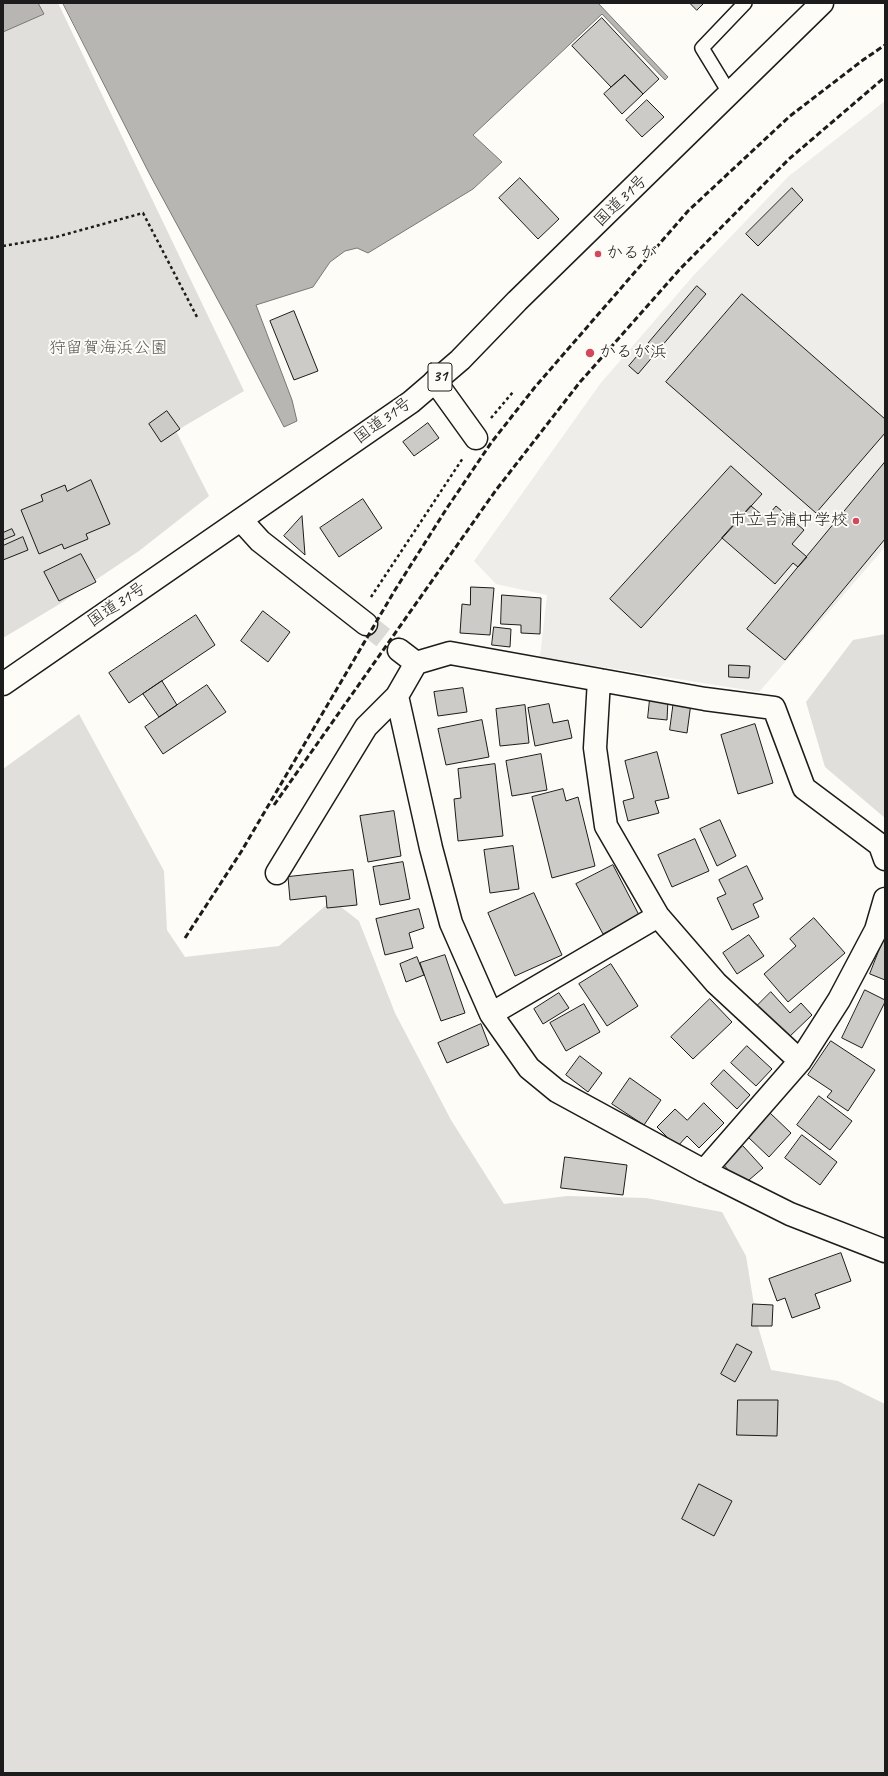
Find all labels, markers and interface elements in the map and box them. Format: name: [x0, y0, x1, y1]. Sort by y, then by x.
street label: 国道31号: [590, 171, 652, 231]
place label: かるが: [606, 244, 657, 264]
marker: かるが: [593, 249, 603, 259]
park label: 狩留賀海浜公園: [49, 339, 167, 359]
place label: かるが浜: [599, 343, 667, 363]
marker: かるが浜: [584, 347, 596, 359]
road number: 31: [428, 363, 452, 391]
street label: 国道31号: [350, 393, 416, 449]
place label: 市立吉浦中学校: [729, 511, 848, 531]
marker: 市立吉浦中学校: [851, 516, 861, 526]
street label: 国道31号: [84, 578, 150, 632]

